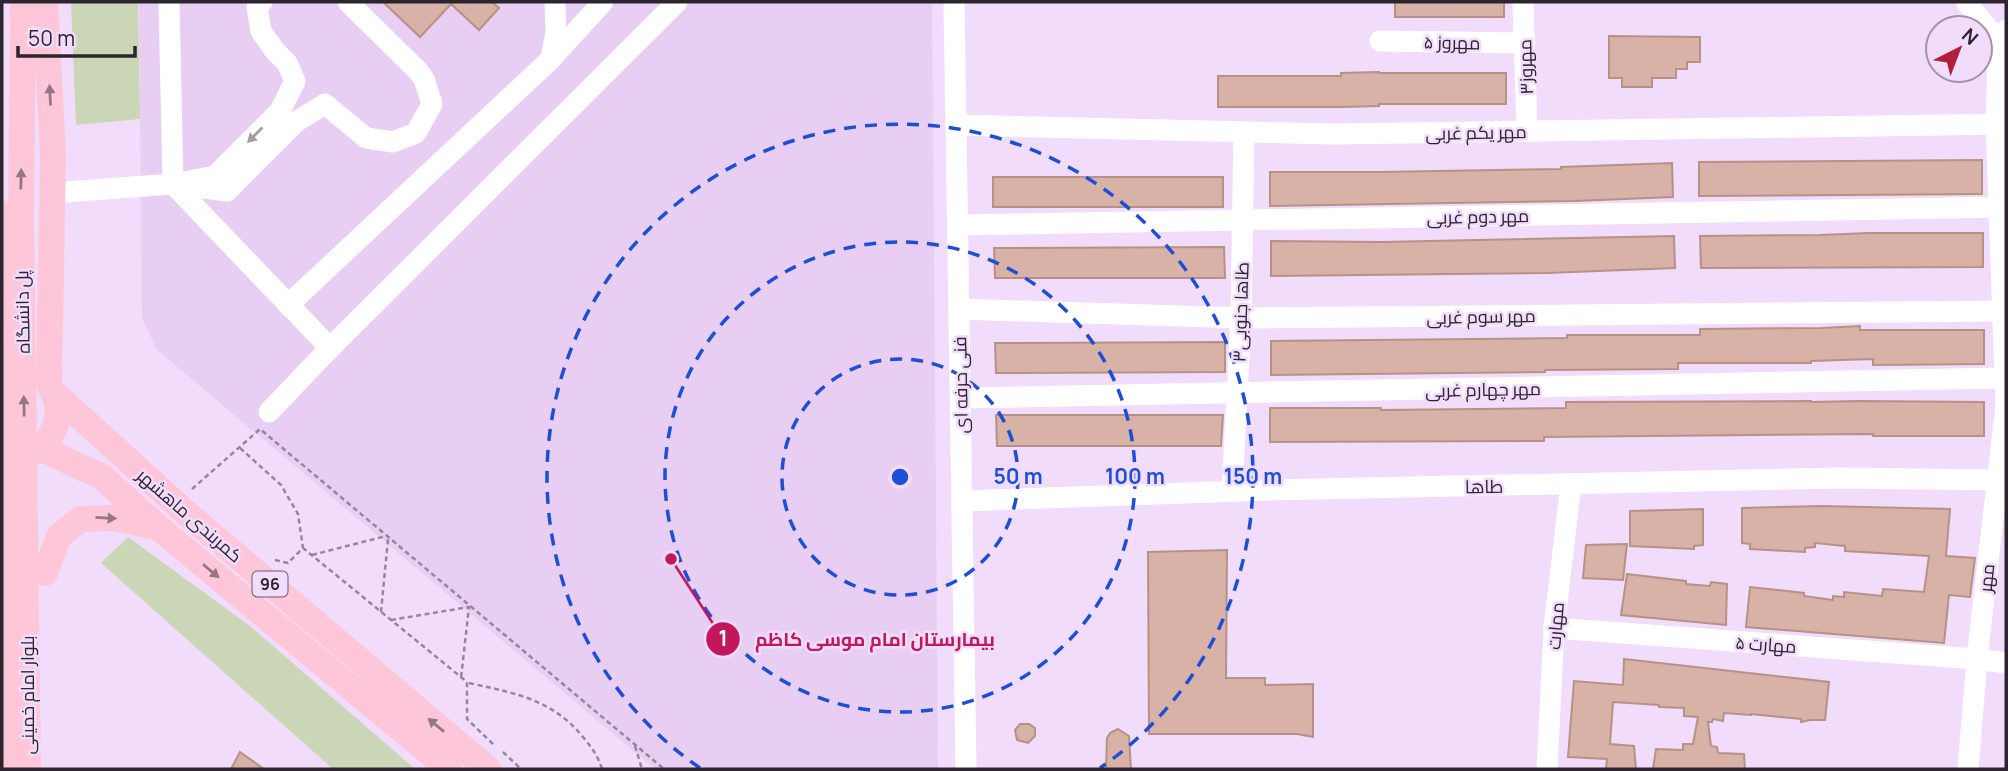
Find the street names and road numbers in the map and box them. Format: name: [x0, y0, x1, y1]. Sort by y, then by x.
street label: مهروز ۵: [1423, 30, 1481, 54]
street label: مهروز۳: [1512, 39, 1538, 95]
street label: مهر یکم غربی: [1425, 119, 1527, 146]
street label: مهر دوم غربی: [1427, 203, 1530, 230]
street label: طاها جنوبی۳: [1226, 261, 1254, 363]
street label: پل دانشگاه: [9, 270, 36, 354]
street label: مهر سوم غربی: [1426, 303, 1536, 330]
street label: فنی حرفه ای: [947, 336, 973, 434]
street label: مهر چهارم غربی: [1425, 376, 1541, 403]
street label: کمربندی ماهشهر: [131, 462, 248, 567]
street label: طاها: [1465, 474, 1503, 498]
street label: مهر: [1972, 562, 1999, 595]
road number: 96: [252, 572, 288, 596]
street label: مهارت: [1541, 601, 1569, 651]
street label: مهارت ۵: [1735, 630, 1797, 658]
street label: بلوار امام خمینی: [15, 635, 40, 755]

